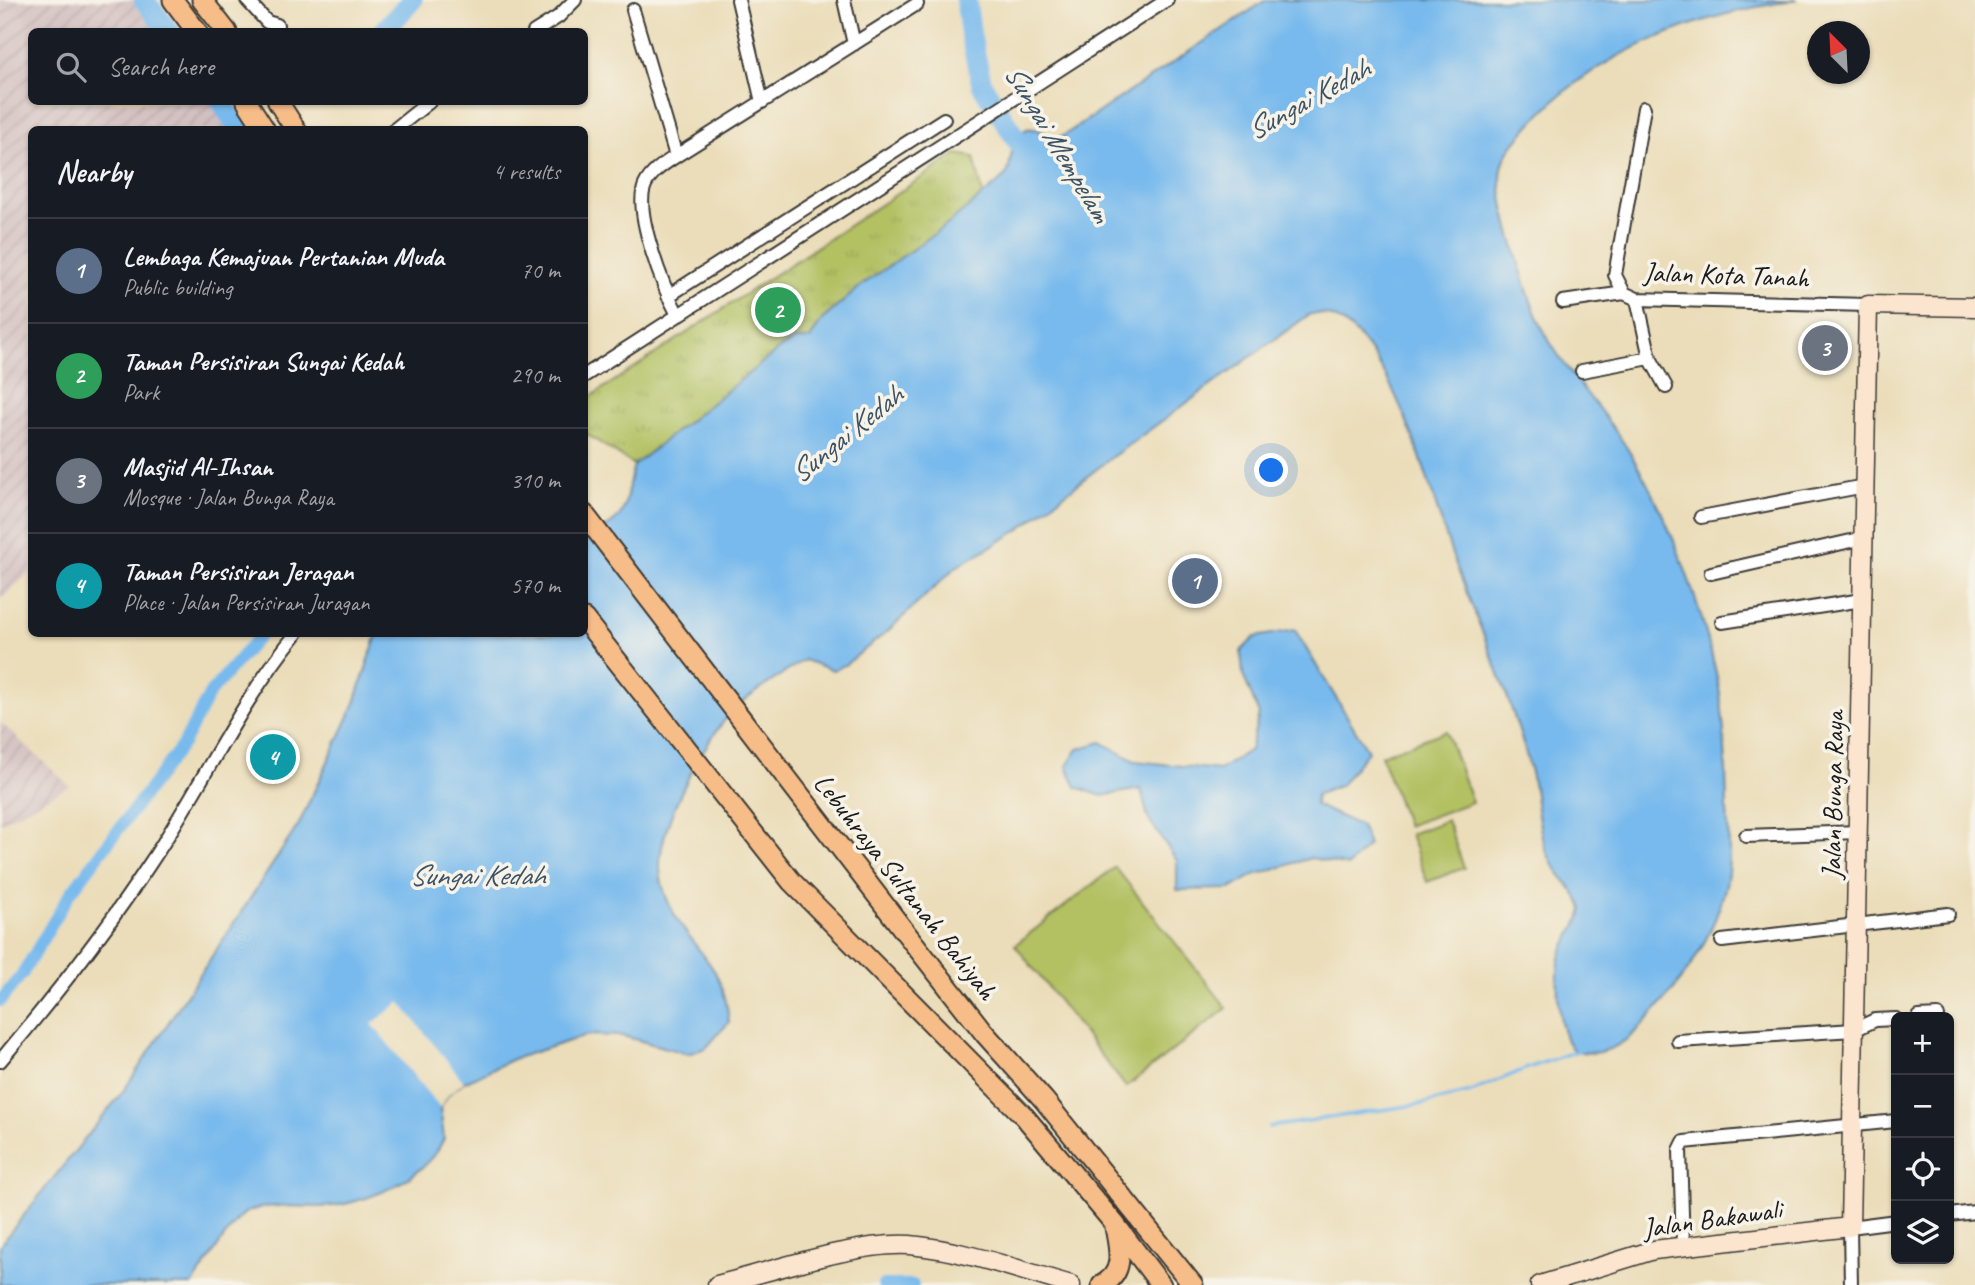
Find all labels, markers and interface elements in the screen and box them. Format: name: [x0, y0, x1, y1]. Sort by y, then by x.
north arrow: [1807, 21, 1870, 84]
search box: [28, 28, 588, 105]
icon: search: [52, 48, 90, 86]
water label: Sungai Kedah: [1240, 49, 1378, 148]
text: Search here: [108, 50, 214, 83]
water label: Sungai Mempelam: [996, 57, 1121, 231]
text: Nearby: [56, 153, 132, 191]
text: 4 results: [493, 157, 560, 186]
text: Lembaga Kemajuan Pertanian Muda: [123, 240, 444, 273]
street label: Jalan Kota Tanah: [1641, 254, 1810, 295]
text: 1: [74, 256, 84, 285]
text: 70 m: [521, 256, 560, 285]
text: Public building: [123, 273, 232, 302]
pin: 2: [755, 284, 801, 336]
pin: 3: [1802, 322, 1848, 374]
text: Taman Persisiran Sungai Kedah: [123, 345, 404, 378]
text: 2: [74, 361, 84, 390]
text: 290 m: [511, 361, 560, 390]
water label: Sungai Kedah: [781, 375, 912, 491]
text: Park: [123, 378, 159, 407]
text: Masjid Al-Ihsan: [123, 450, 273, 483]
your location: [1254, 453, 1288, 487]
text: 3: [74, 466, 84, 495]
text: 310 m: [511, 466, 560, 495]
text: Mosque · Jalan Bunga Raya: [123, 483, 334, 512]
text: Taman Persisiran Jeragan: [123, 555, 353, 588]
pin: 1: [1172, 555, 1218, 607]
text: 4: [74, 571, 84, 600]
text: 570 m: [511, 571, 560, 600]
text: Place · Jalan Persisiran Juragan: [123, 588, 369, 617]
street label: Jalan Bunga Raya: [1814, 708, 1852, 881]
pin: 4: [250, 731, 296, 783]
street label: Lebuhraya Sultanah Bahiyah: [806, 766, 1006, 1008]
water label: Sungai Kedah: [409, 856, 547, 894]
map controls: [1891, 1012, 1954, 1264]
button: +: [1891, 1012, 1954, 1075]
button: −: [1891, 1075, 1954, 1138]
button: locate: [1891, 1138, 1954, 1201]
street label: Jalan Bakawali: [1639, 1191, 1787, 1246]
button: layers: [1891, 1201, 1954, 1264]

